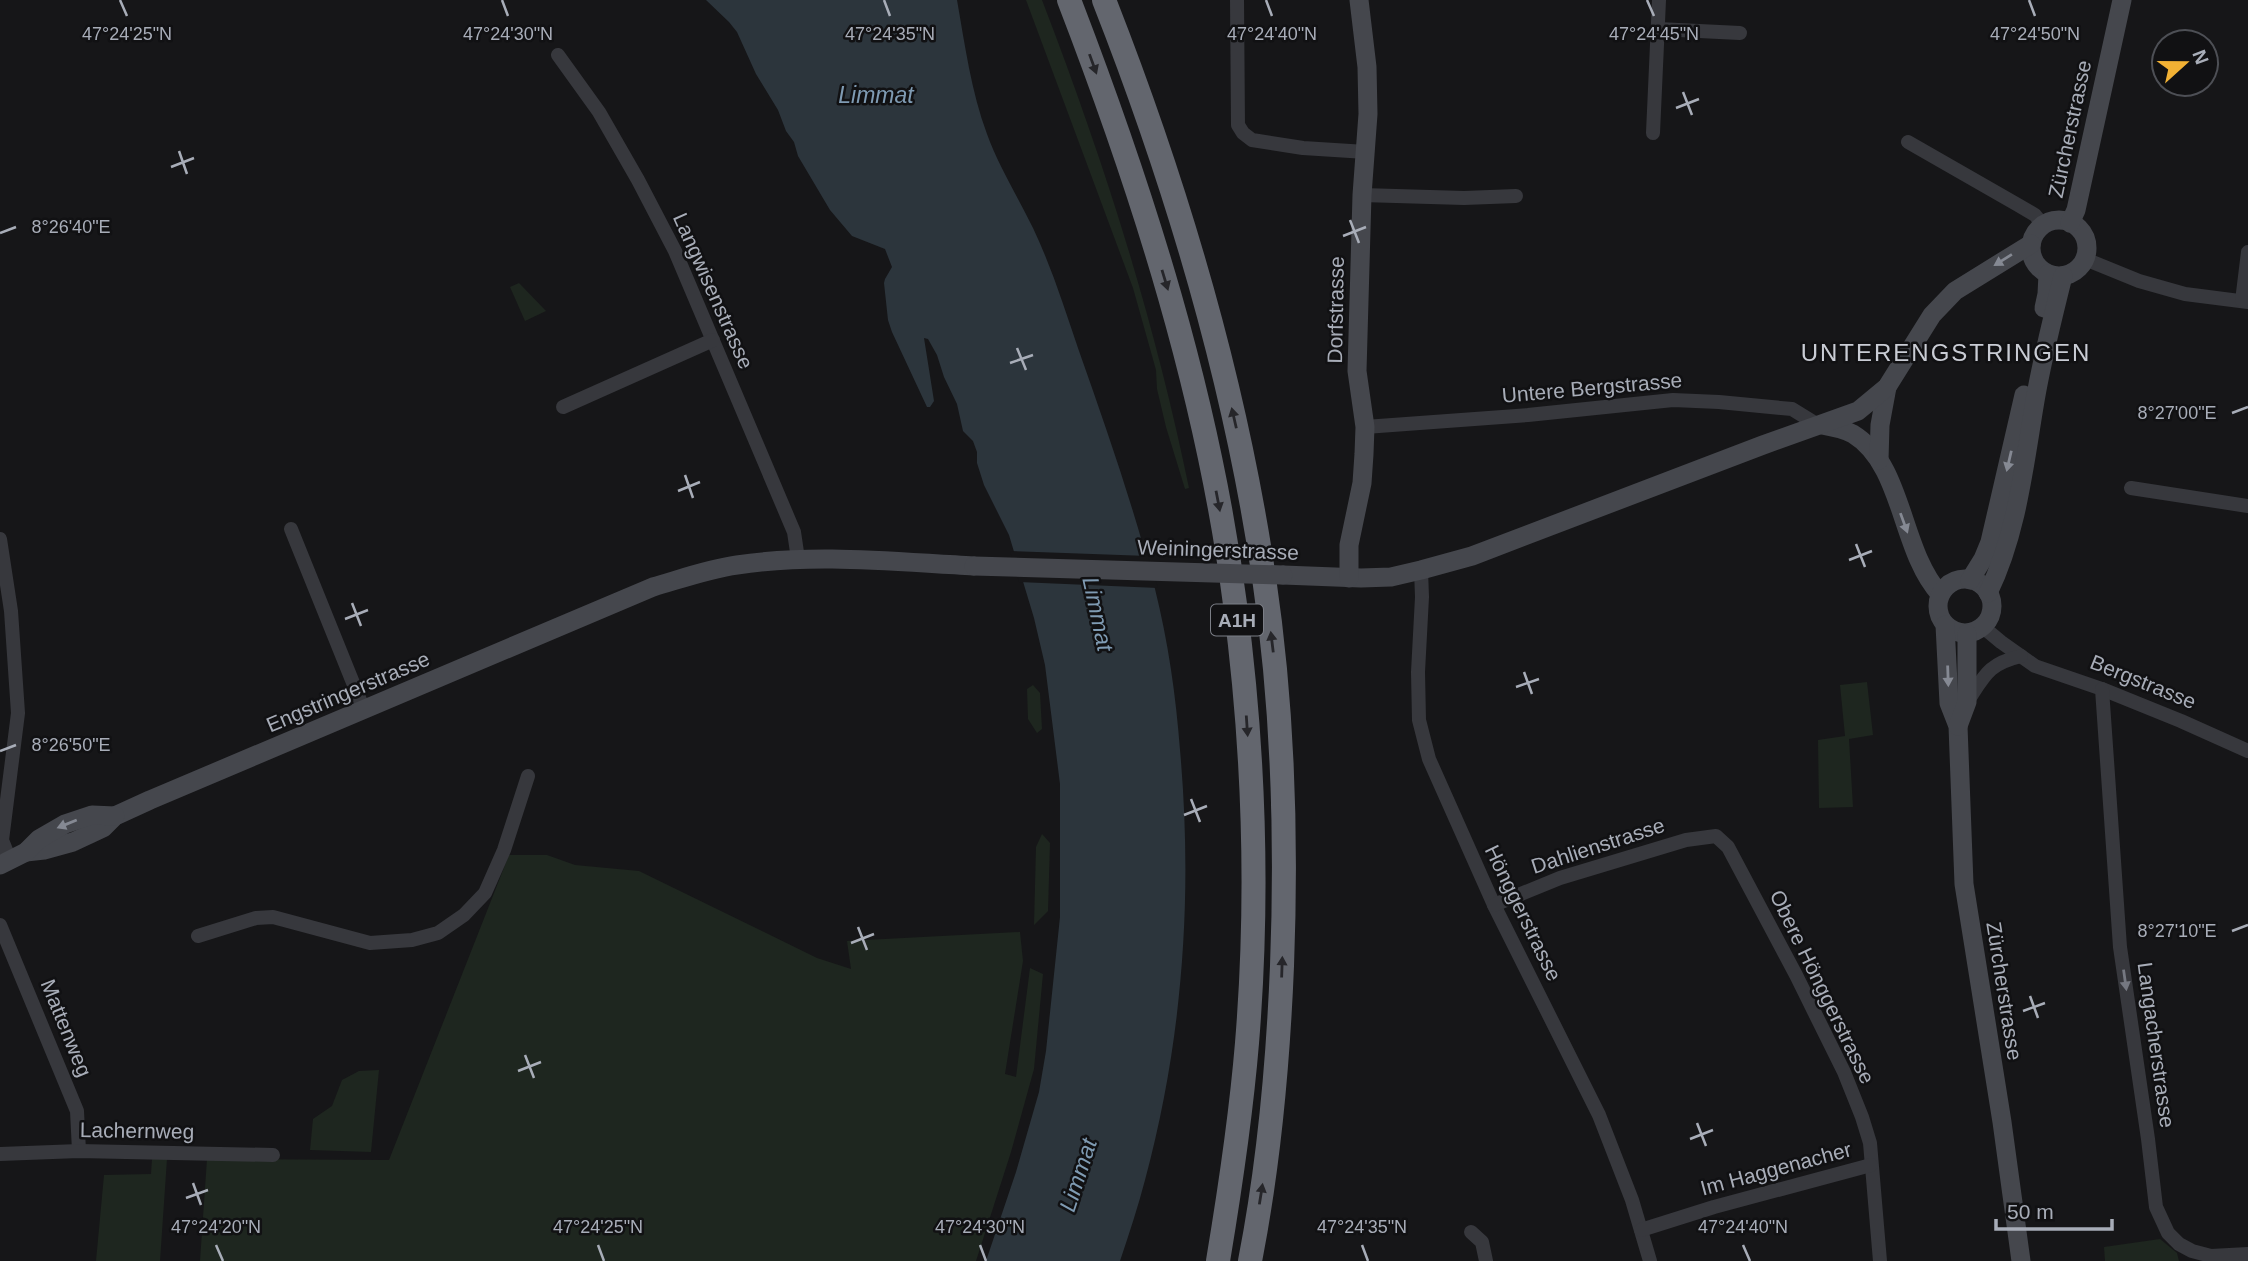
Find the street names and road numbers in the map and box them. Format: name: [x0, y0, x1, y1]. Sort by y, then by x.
street label: Zürcherstrasse: [2044, 58, 2095, 200]
street label: Langwisenstrasse: [669, 209, 758, 372]
street label: Dorfstrasse: [1323, 256, 1348, 364]
street label: Untere Bergstrasse: [1501, 368, 1683, 407]
street label: Weiningerstrasse: [1137, 535, 1299, 564]
road number: A1H: [1211, 604, 1263, 636]
street label: Engstringerstrasse: [263, 647, 433, 736]
street label: Bergstrasse: [2087, 650, 2199, 713]
street label: Dahlienstrasse: [1528, 813, 1667, 878]
street label: Hönggerstrasse: [1481, 841, 1566, 984]
street label: Obere Hönggerstrasse: [1766, 886, 1879, 1087]
street label: Zürcherstrasse: [1982, 920, 2027, 1062]
street label: Langacherstrasse: [2133, 961, 2179, 1129]
street label: Mattenweg: [37, 976, 96, 1080]
street label: Lachernweg: [80, 1118, 194, 1143]
street label: Im Haggenacher: [1698, 1137, 1854, 1200]

